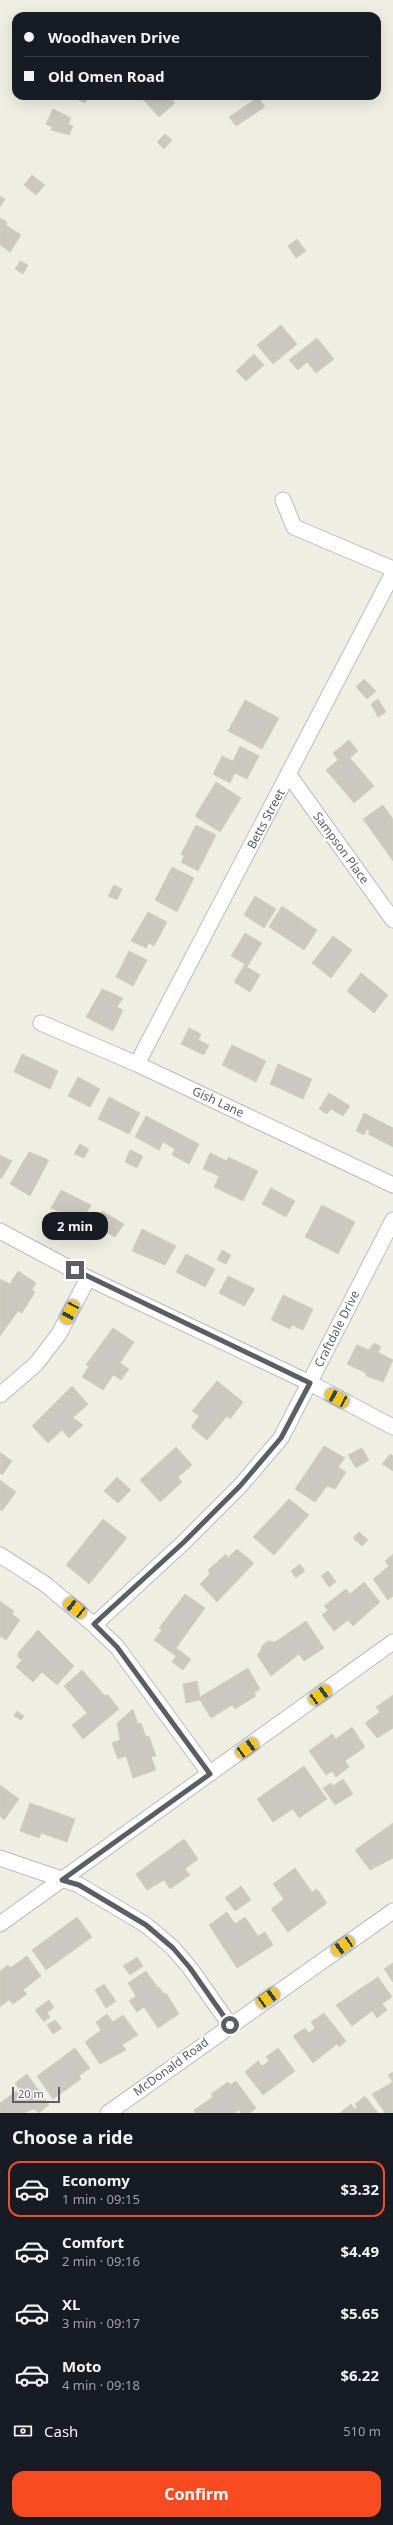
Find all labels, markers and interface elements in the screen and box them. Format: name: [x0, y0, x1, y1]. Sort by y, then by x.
text: Woodhaven Drive: [48, 27, 180, 47]
text: Old Omen Road: [48, 66, 165, 86]
street label: Betts Street: [243, 785, 289, 852]
street label: Sampson Place: [310, 808, 373, 887]
street label: Gish Lane: [190, 1082, 247, 1121]
callout: 2 min: [42, 1212, 108, 1240]
text: 2 min: [57, 1217, 93, 1235]
route end: [66, 1261, 84, 1279]
street label: Craftdale Drive: [310, 1287, 363, 1370]
car: [59, 1299, 81, 1325]
car: [324, 1387, 350, 1409]
car: [62, 1596, 88, 1620]
car: [307, 1683, 333, 1707]
car: [234, 1736, 260, 1760]
car: [330, 1934, 356, 1958]
car: [255, 1986, 281, 2010]
route start: [221, 2016, 239, 2034]
street label: McDonald Road: [130, 2033, 212, 2100]
scale bar: [12, 2085, 60, 2104]
text: 20 m: [18, 2086, 44, 2101]
text: Choose a ride: [12, 2125, 133, 2149]
text: Economy: [62, 2170, 130, 2190]
icon: car: [14, 2171, 50, 2207]
text: $3.32: [340, 2179, 379, 2199]
text: 1 min · 09:15: [62, 2190, 140, 2208]
text: Comfort: [62, 2232, 124, 2252]
icon: car: [14, 2233, 50, 2269]
text: $4.49: [340, 2241, 379, 2261]
text: 2 min · 09:16: [62, 2252, 140, 2270]
text: XL: [62, 2294, 80, 2314]
icon: car: [14, 2295, 50, 2331]
text: $5.65: [340, 2303, 379, 2323]
text: 3 min · 09:17: [62, 2314, 140, 2332]
text: Moto: [62, 2356, 101, 2376]
icon: car: [14, 2357, 50, 2393]
text: $6.22: [340, 2365, 379, 2385]
text: 4 min · 09:18: [62, 2376, 140, 2394]
icon: cash: [12, 2420, 34, 2442]
text: Cash: [44, 2421, 78, 2441]
text: 510 m: [343, 2422, 381, 2440]
button: Confirm: [12, 2471, 381, 2517]

